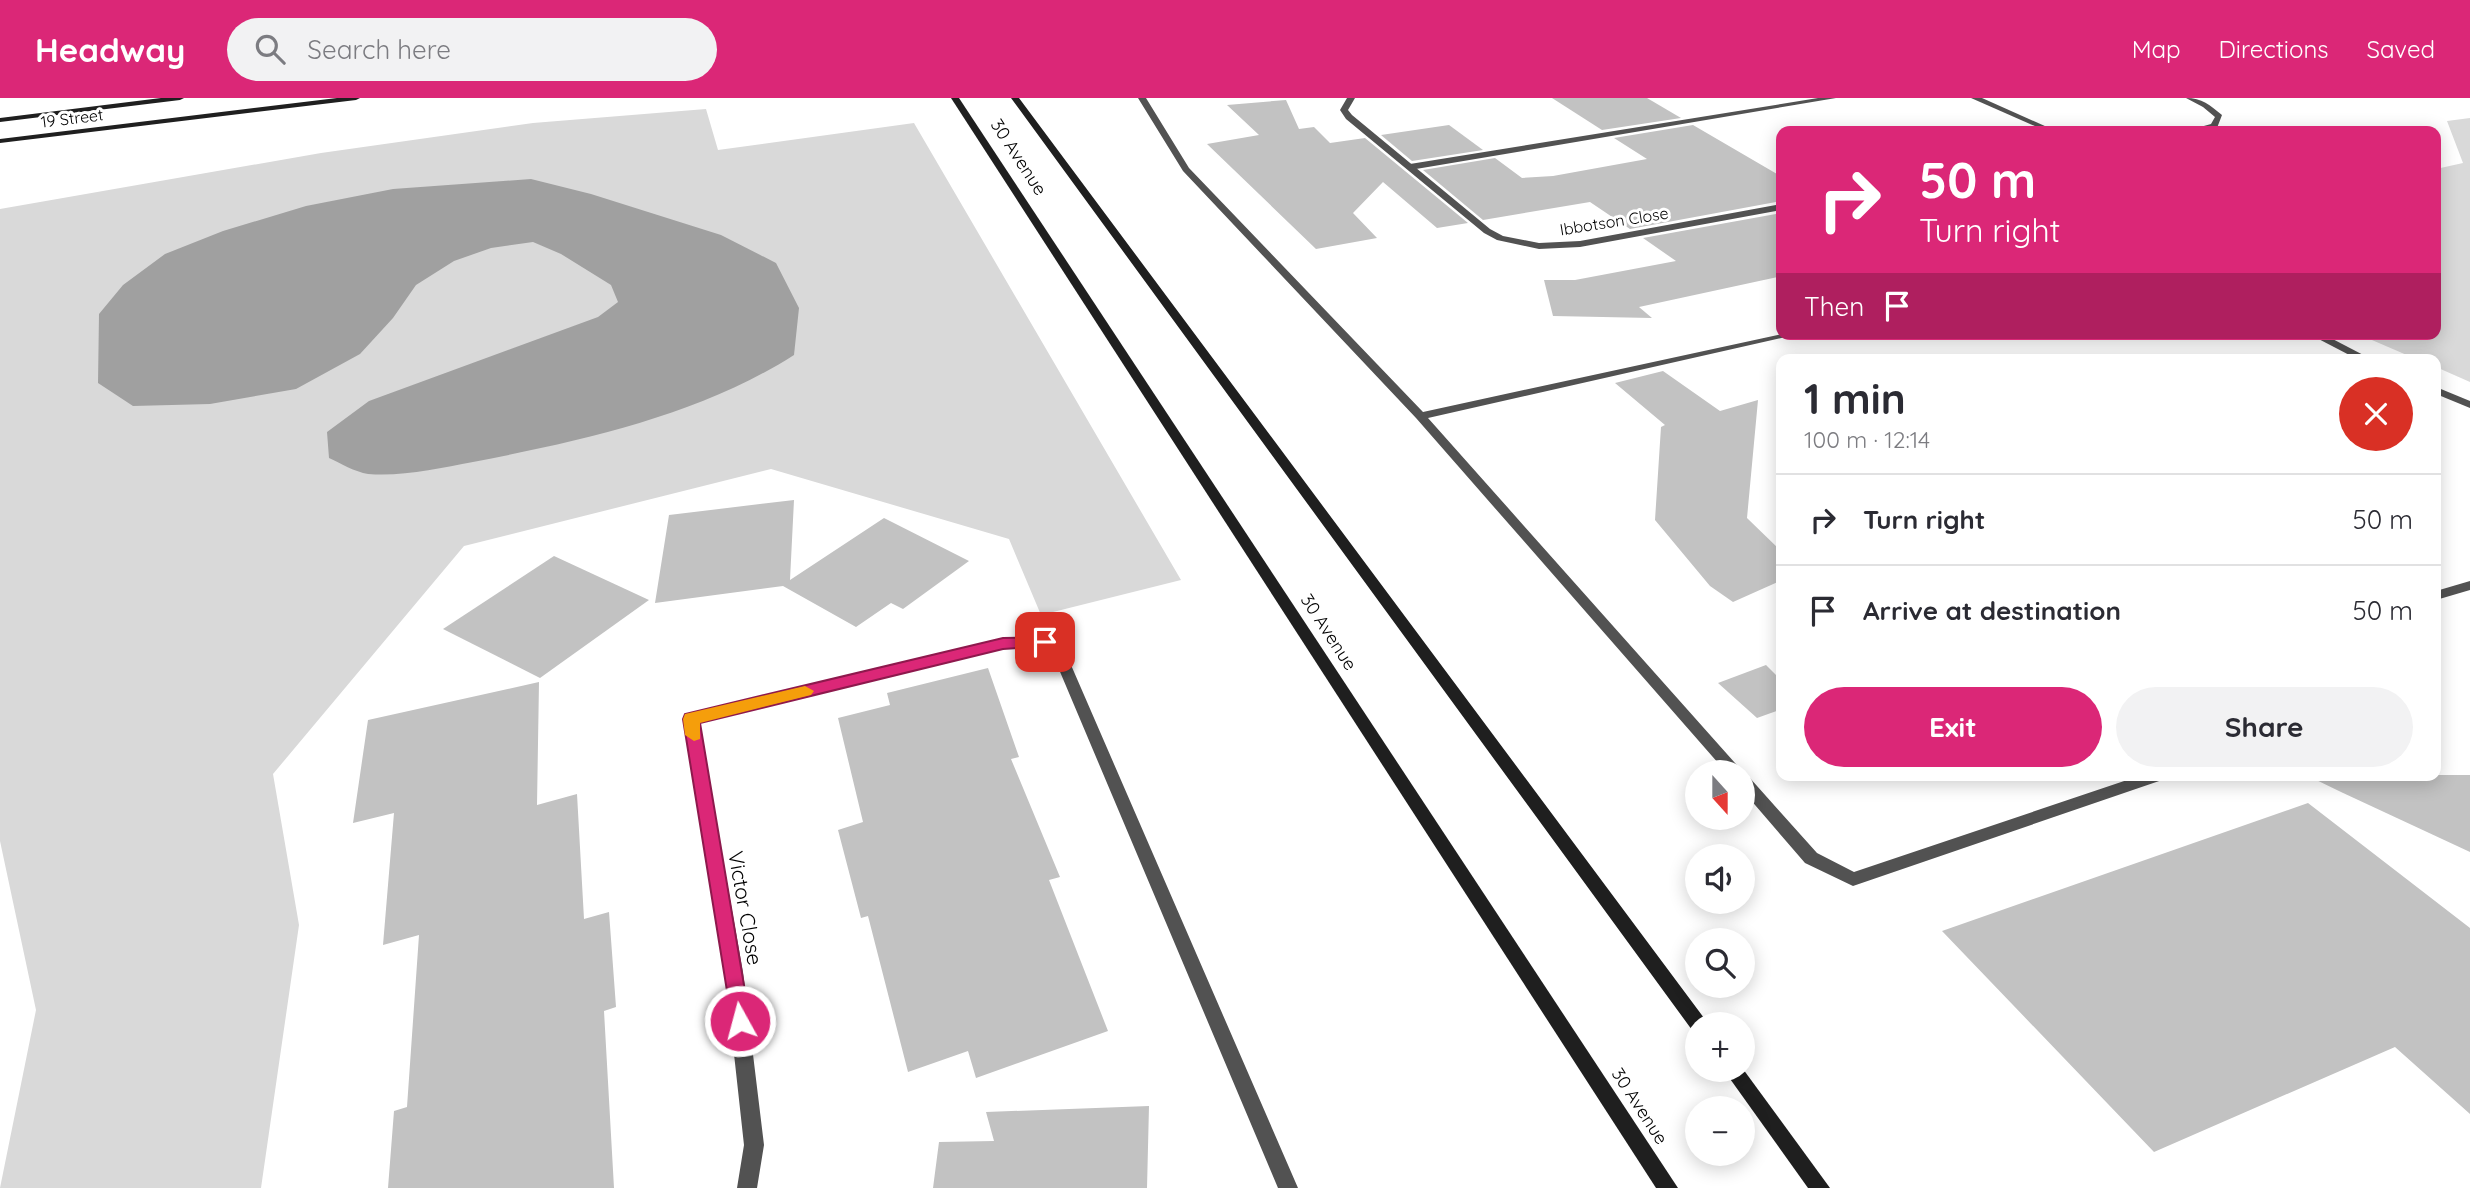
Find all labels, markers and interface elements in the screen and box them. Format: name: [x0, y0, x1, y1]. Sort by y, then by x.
search box: [227, 18, 717, 81]
text: Headway: [35, 29, 185, 70]
icon: search: [251, 30, 289, 68]
text: Search here: [307, 33, 451, 66]
text: Map: [2132, 34, 2181, 64]
text: Directions: [2219, 34, 2329, 64]
text: Saved: [2367, 34, 2435, 64]
street label: 19 Street: [40, 104, 104, 132]
street label: 30 Avenue: [986, 114, 1052, 200]
text: 50 m: [1919, 149, 2036, 210]
icon: right: [1804, 154, 1895, 245]
street label: Ibbotson Close: [1558, 203, 1670, 239]
text: Turn right: [1919, 210, 2060, 250]
icon: arrive: [1878, 287, 1916, 325]
text: Then: [1804, 290, 1864, 323]
text: 1 min: [1804, 372, 1906, 425]
button: close: [2339, 377, 2413, 451]
text: 100 m · 12:14: [1804, 425, 1930, 454]
icon: right: [1804, 501, 1842, 539]
text: Turn right: [1863, 503, 1985, 536]
text: 50 m: [2353, 503, 2413, 536]
street label: 30 Avenue: [1296, 589, 1362, 675]
icon: arrive: [1804, 592, 1842, 630]
text: Arrive at destination: [1863, 594, 2121, 627]
text: 50 m: [2353, 594, 2413, 627]
pin: [1015, 612, 1075, 672]
icon: arrive: [1026, 623, 1064, 661]
button: Exit: [1804, 687, 2102, 767]
button: Share: [2116, 687, 2413, 767]
north arrow: [1685, 760, 1755, 830]
map controls: [1685, 760, 1755, 1166]
button: sound: [1685, 844, 1755, 914]
street label: Victor Close: [723, 849, 769, 967]
button: search: [1685, 928, 1755, 998]
position arrow: [703, 984, 777, 1058]
button: +: [1685, 1012, 1755, 1082]
street label: 30 Avenue: [1607, 1063, 1673, 1149]
button: −: [1685, 1096, 1755, 1166]

